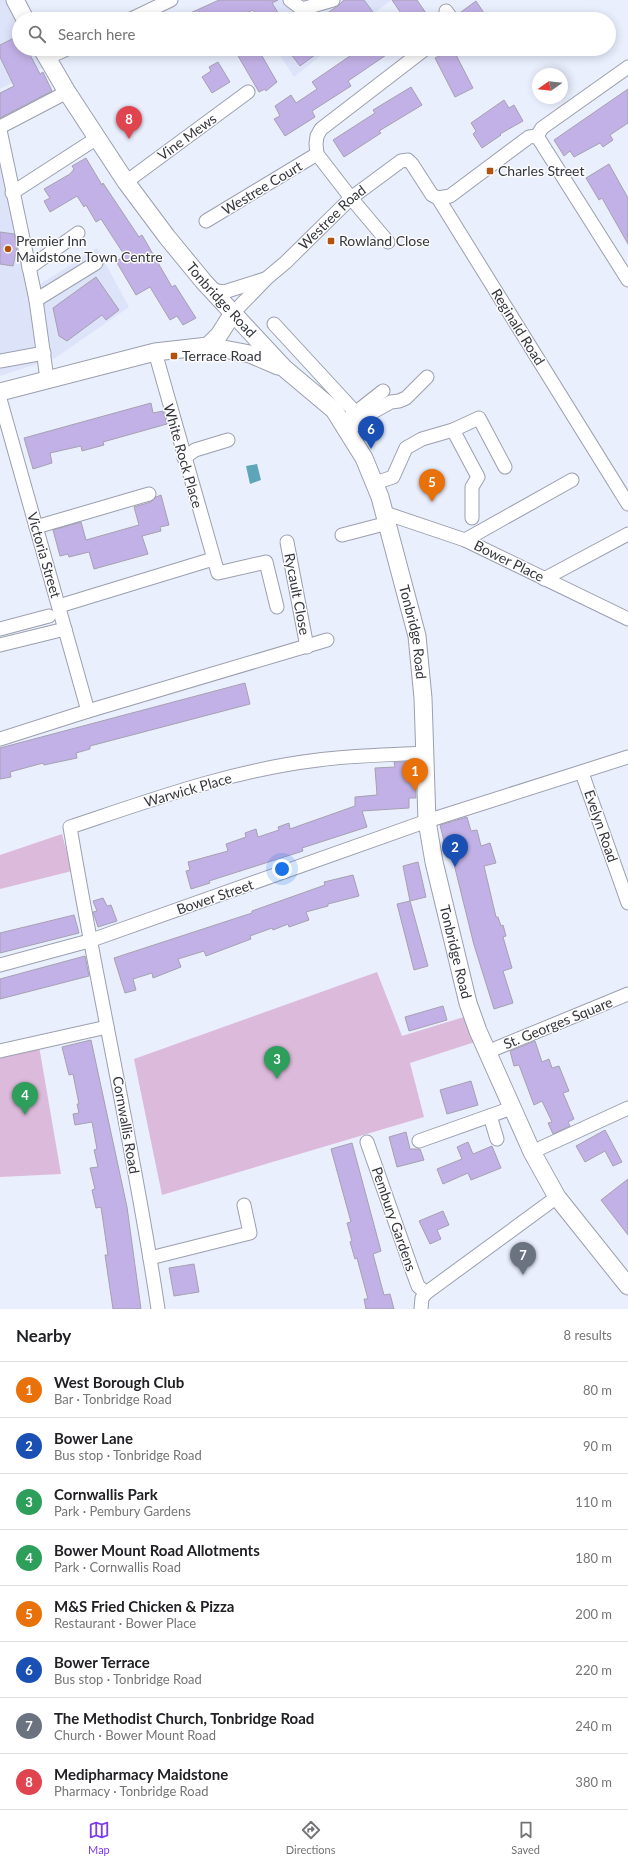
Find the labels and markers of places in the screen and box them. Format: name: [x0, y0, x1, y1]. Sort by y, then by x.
pin: 8: [116, 106, 142, 139]
place label: Charles Street: [498, 162, 584, 179]
marker: Charles Street: [485, 166, 495, 176]
place label: Premier Inn Maidstone Town Centre: [16, 232, 163, 265]
place label: Rowland Close: [339, 232, 430, 249]
marker: Rowland Close: [326, 236, 336, 246]
marker: Premier Inn Maidstone Town Centre: [3, 244, 13, 254]
place label: Terrace Road: [182, 347, 262, 364]
marker: Terrace Road: [169, 351, 179, 361]
pin: 6: [358, 416, 384, 449]
pin: 5: [419, 469, 445, 502]
pin: 1: [402, 758, 428, 791]
pin: 2: [442, 834, 468, 867]
pin: 3: [264, 1046, 290, 1079]
pin: 4: [12, 1082, 38, 1115]
pin: 7: [510, 1242, 536, 1275]

